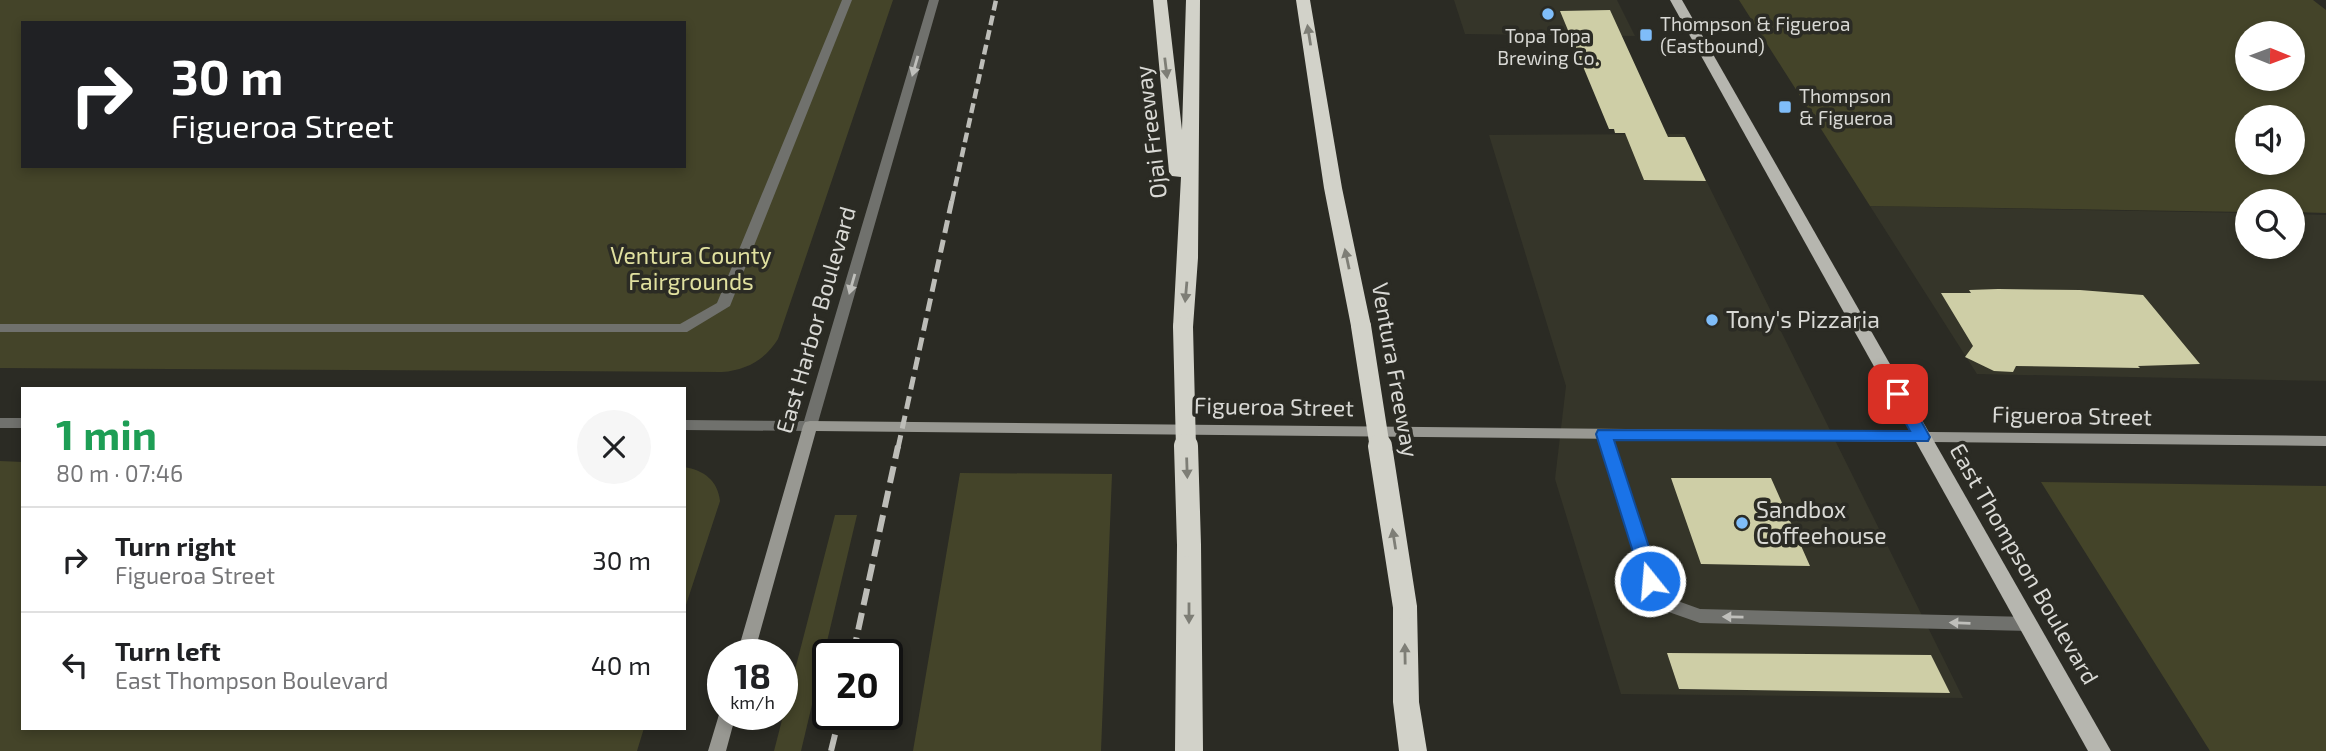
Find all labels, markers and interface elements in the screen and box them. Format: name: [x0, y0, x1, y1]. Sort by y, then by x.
marker: Topa Topa Brewing Co.: [1540, 6, 1556, 22]
place label: Thompson & Figueroa (Eastbound): [1660, 12, 1850, 57]
north arrow: [2235, 21, 2305, 91]
map controls: [2235, 21, 2305, 259]
one-way arrow: [1303, 24, 1314, 46]
place label: Topa Topa Brewing Co.: [1497, 24, 1599, 69]
marker: Thompson & Figueroa (Eastbound): [1638, 27, 1654, 43]
text: 30 m: [171, 46, 283, 105]
icon: right: [56, 49, 147, 140]
one-way arrow: [910, 55, 920, 76]
one-way arrow: [1161, 57, 1172, 79]
street label: Ojai Freeway: [1128, 64, 1172, 200]
place label: Thompson & Figueroa: [1799, 84, 1893, 129]
marker: Thompson & Figueroa: [1777, 99, 1793, 115]
button: sound: [2235, 105, 2305, 175]
text: Figueroa Street: [171, 106, 394, 144]
button: search: [2235, 189, 2305, 259]
street label: East Harbor Boulevard: [769, 203, 861, 436]
park label: Ventura County Fairgrounds: [610, 241, 772, 295]
one-way arrow: [1342, 248, 1353, 270]
one-way arrow: [846, 274, 856, 295]
street label: Ventura Freeway: [1367, 280, 1425, 459]
one-way arrow: [1180, 281, 1191, 303]
place label: Tony's Pizzaria: [1726, 305, 1880, 333]
marker: Tony's Pizzaria: [1704, 312, 1720, 328]
pin: [1868, 364, 1928, 424]
icon: arrive: [1879, 375, 1917, 413]
street label: Figueroa Street: [1194, 391, 1355, 421]
street label: Figueroa Street: [1992, 400, 2153, 430]
text: 1 min: [56, 408, 157, 458]
button: close: [577, 410, 651, 484]
street label: East Thompson Boulevard: [1944, 438, 2105, 689]
one-way arrow: [1181, 458, 1192, 480]
text: 80 m · 07:46: [56, 459, 183, 487]
place label: Sandbox Coffeehouse: [1756, 495, 1887, 549]
marker: Sandbox Coffeehouse: [1734, 515, 1750, 531]
one-way arrow: [1389, 528, 1400, 550]
text: Turn right: [115, 530, 236, 561]
icon: right: [56, 541, 94, 579]
text: 30 m: [592, 544, 651, 575]
position arrow: [1613, 544, 1687, 618]
text: Figueroa Street: [115, 561, 275, 589]
one-way arrow: [1183, 602, 1195, 624]
one-way arrow: [1722, 611, 1744, 622]
one-way arrow: [1949, 617, 1971, 628]
text: Turn left: [115, 635, 221, 666]
speed limit sign: 20: [812, 639, 903, 730]
one-way arrow: [1400, 643, 1411, 665]
icon: left: [56, 646, 94, 684]
text: 40 m: [591, 649, 651, 680]
text: 18: [734, 654, 771, 696]
text: East Thompson Boulevard: [115, 666, 389, 694]
text: km/h: [730, 691, 775, 713]

